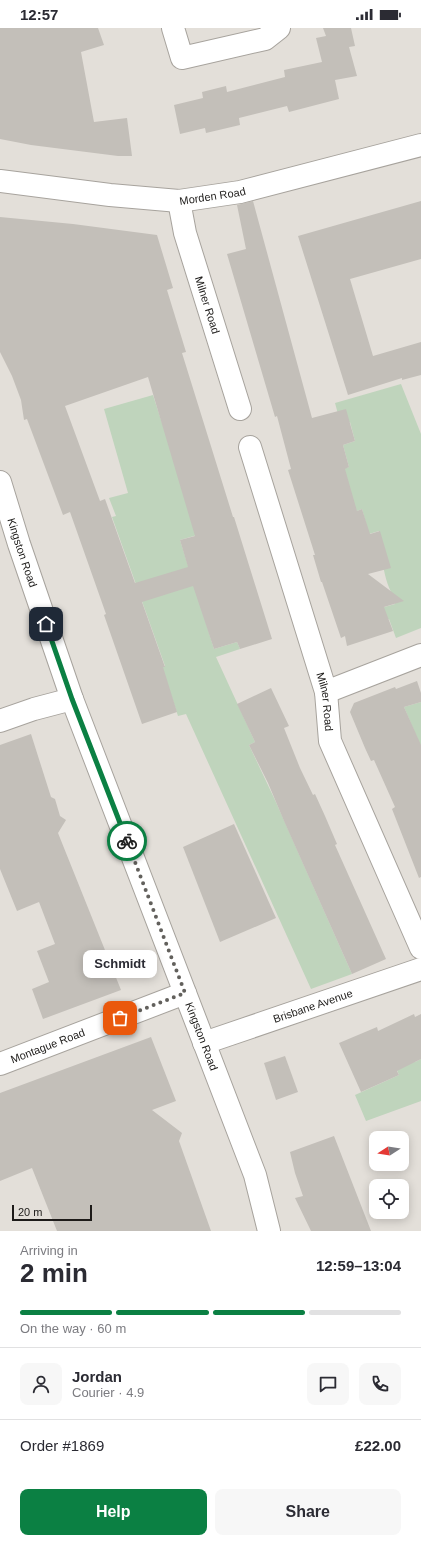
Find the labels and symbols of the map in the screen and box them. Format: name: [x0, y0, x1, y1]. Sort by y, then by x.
street label: Morden Road: [179, 185, 247, 207]
street label: Milner Road: [193, 275, 222, 335]
street label: Kingston Road: [5, 516, 39, 589]
pin: [29, 607, 63, 641]
street label: Milner Road: [314, 671, 335, 732]
courier: [107, 821, 147, 861]
callout: Schmidt: [83, 950, 157, 978]
street label: Brisbane Avenue: [272, 987, 354, 1025]
street label: Kingston Road: [183, 1000, 220, 1072]
pin: [103, 1001, 137, 1035]
street label: Montague Road: [9, 1026, 86, 1065]
north arrow: [369, 1131, 409, 1171]
scale bar: [12, 1203, 92, 1222]

